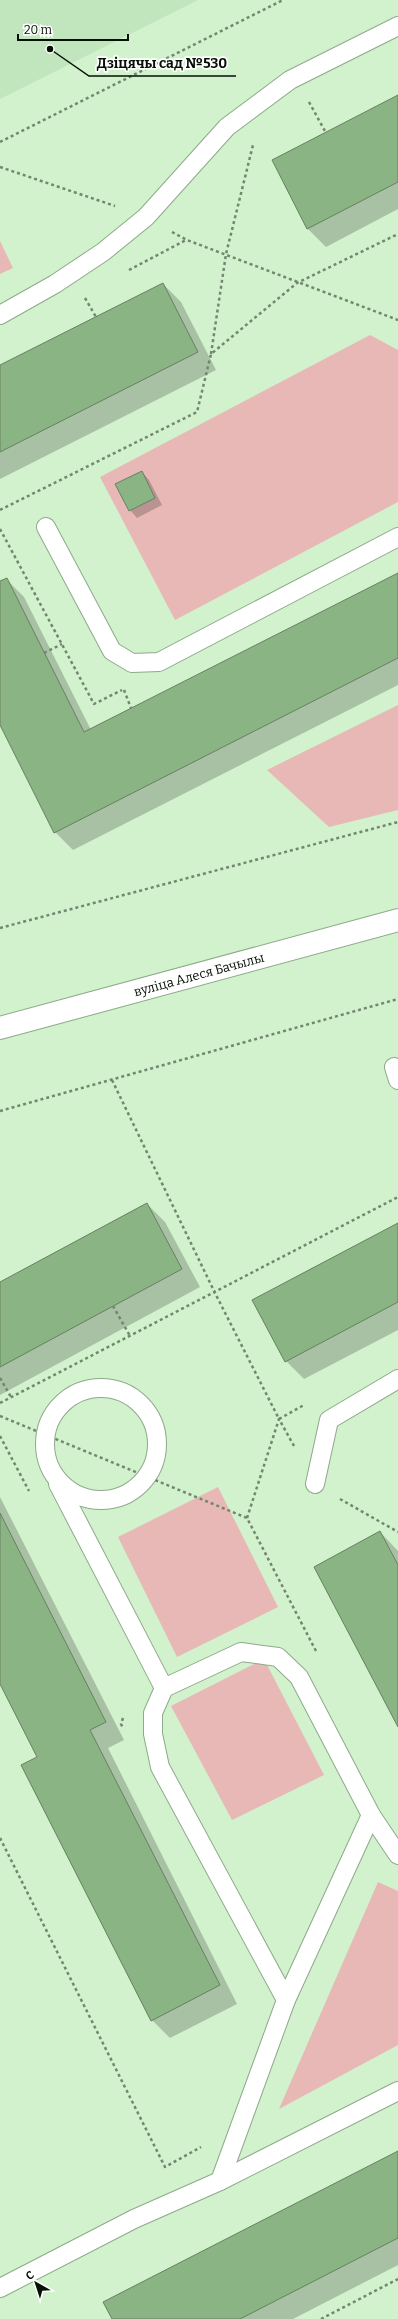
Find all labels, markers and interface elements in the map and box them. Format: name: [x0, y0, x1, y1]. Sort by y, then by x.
scale bar: [18, 16, 128, 42]
text: 20 m: [24, 23, 53, 37]
callout: Дзіцячы сад №530: [89, 50, 236, 76]
text: Дзіцячы сад №530: [97, 55, 227, 72]
street label: вуліца Алеся Бачылы: [132, 949, 266, 999]
north arrow: [16, 2263, 56, 2303]
text: С: [23, 2268, 37, 2283]

